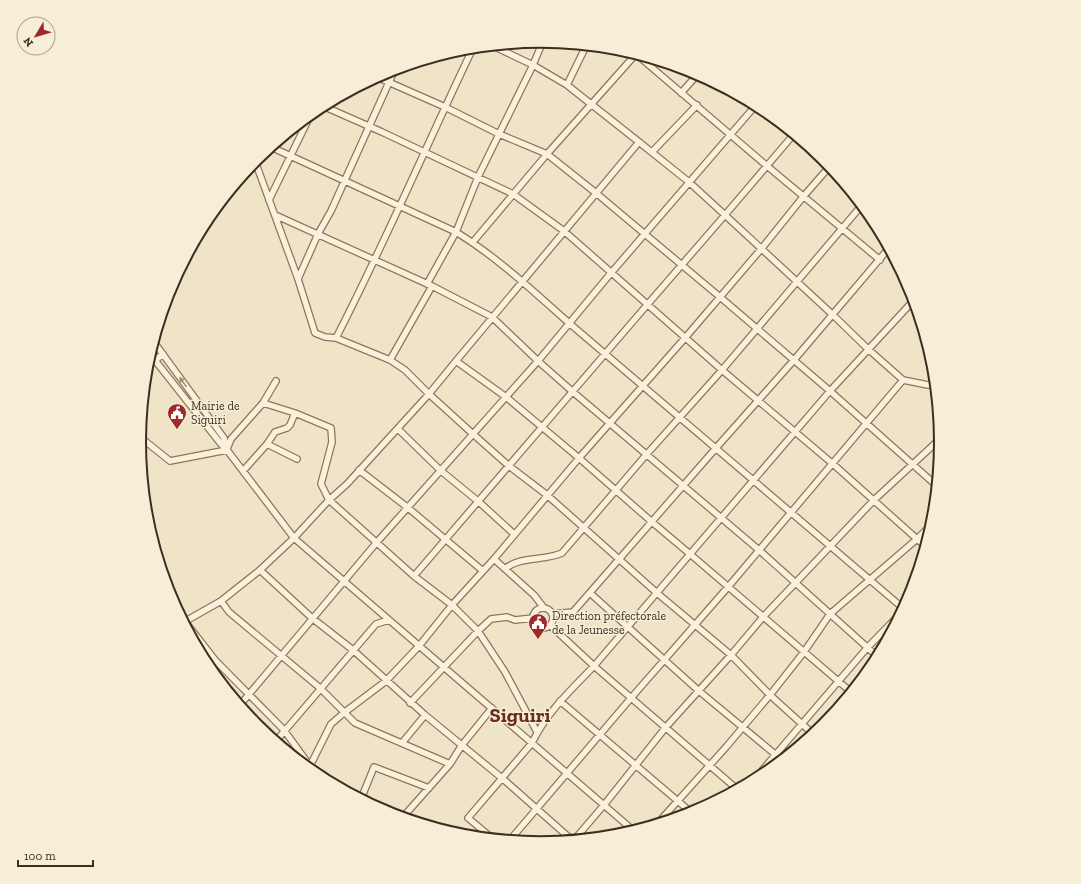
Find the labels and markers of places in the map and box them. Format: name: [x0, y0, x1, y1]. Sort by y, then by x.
place label: Mairie de Siguiri: [191, 399, 240, 427]
public building icon: Mairie de Siguiri: [166, 402, 188, 430]
place label: Direction préfectorale de la Jeunesse: [552, 609, 666, 637]
public building icon: Direction préfectorale de la Jeunesse: [527, 612, 549, 640]

